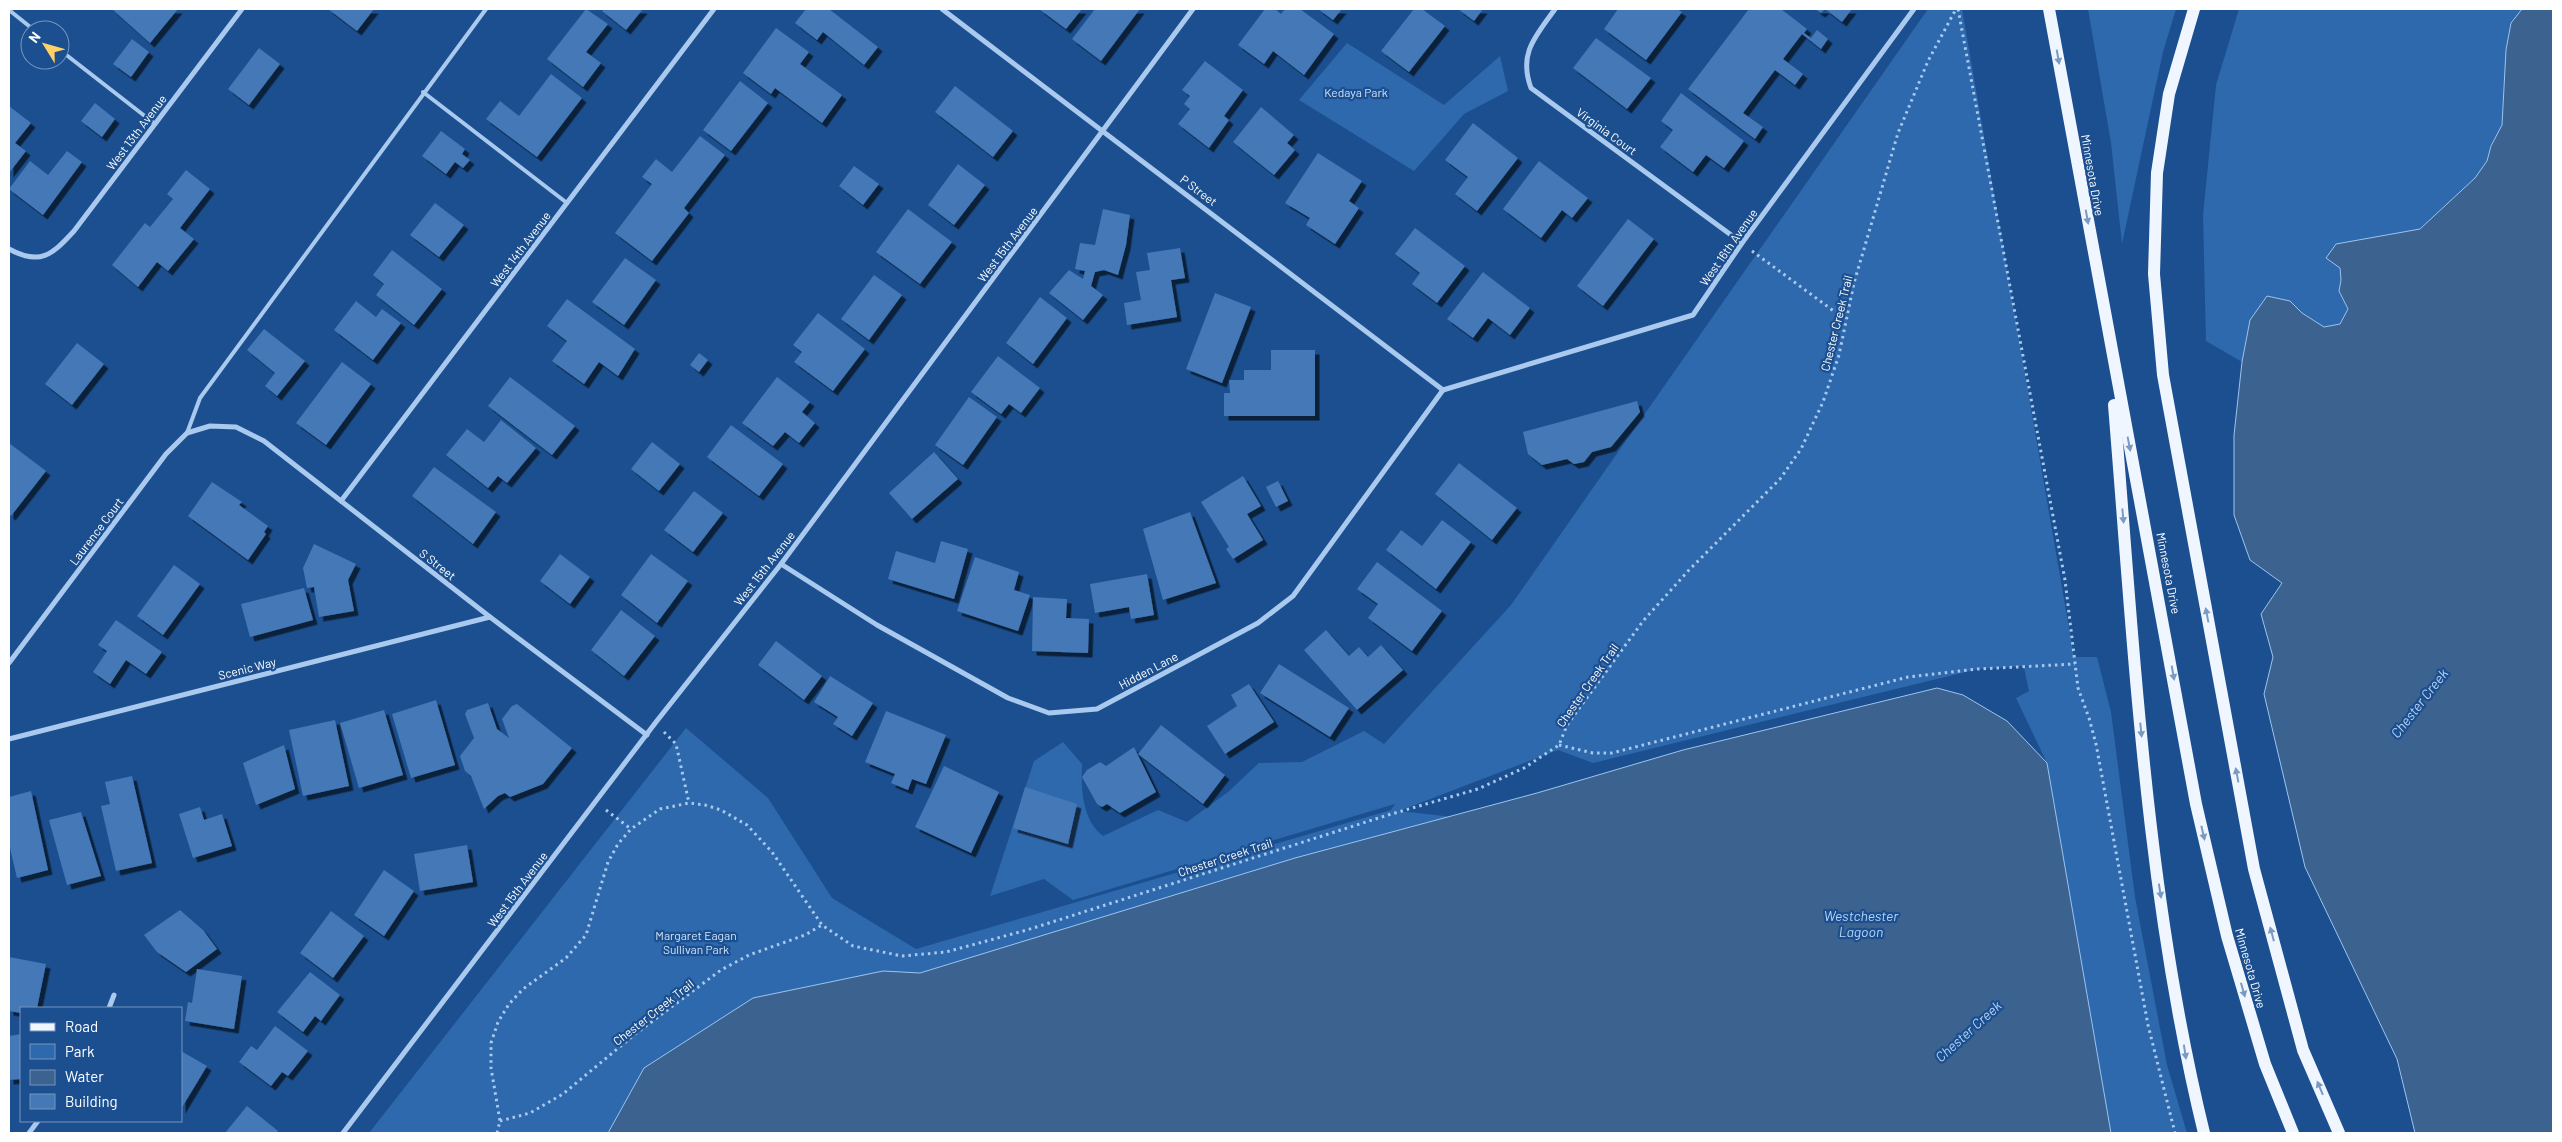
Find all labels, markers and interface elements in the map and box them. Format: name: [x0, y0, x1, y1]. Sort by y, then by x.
north arrow: [20, 20, 70, 70]
text: N: [25, 28, 44, 46]
one-way arrow: [2054, 49, 2062, 65]
park label: Kedaya Park: [1324, 85, 1388, 99]
street label: West 13th Avenue: [103, 92, 169, 172]
street label: Virginia Court: [1574, 104, 1640, 158]
street label: Minnesota Drive: [2079, 133, 2107, 217]
street label: P Street: [1178, 172, 1220, 208]
street label: West 15th Avenue: [974, 204, 1040, 284]
street label: West 16th Avenue: [1696, 206, 1760, 288]
street label: West 14th Avenue: [487, 208, 553, 290]
one-way arrow: [2083, 209, 2091, 225]
street label: Chester Creek Trail: [1817, 274, 1855, 372]
one-way arrow: [2126, 437, 2134, 453]
street label: Laurence Court: [66, 495, 126, 567]
one-way arrow: [2120, 508, 2128, 524]
street label: West 15th Avenue: [731, 528, 797, 608]
street label: Minnesota Drive: [2154, 531, 2184, 615]
street label: S Street: [417, 546, 459, 582]
one-way arrow: [2203, 608, 2211, 623]
street label: Chester Creek Trail: [1553, 641, 1621, 729]
street label: Hidden Lane: [1116, 649, 1180, 691]
street label: Scenic Way: [217, 654, 278, 682]
one-way arrow: [2170, 665, 2178, 681]
water label: Chester Creek: [2387, 665, 2451, 741]
one-way arrow: [2137, 722, 2145, 738]
one-way arrow: [2233, 767, 2241, 783]
one-way arrow: [2199, 825, 2207, 840]
street label: Chester Creek Trail: [1176, 835, 1274, 879]
street label: West 15th Avenue: [484, 849, 550, 929]
one-way arrow: [2157, 884, 2165, 900]
water label: Westchester Lagoon: [1824, 907, 1899, 940]
street label: Minnesota Drive: [2233, 926, 2269, 1010]
one-way arrow: [2268, 926, 2276, 941]
park label: Margaret Eagan Sullivan Park: [655, 928, 737, 956]
street label: Chester Creek Trail: [610, 976, 696, 1048]
one-way arrow: [2239, 983, 2247, 998]
water label: Chester Creek: [1931, 997, 2005, 1065]
legend: [20, 1007, 182, 1122]
text: Road: [65, 1017, 98, 1035]
text: Park: [65, 1042, 95, 1060]
one-way arrow: [2181, 1044, 2189, 1060]
text: Water: [65, 1067, 104, 1085]
one-way arrow: [2315, 1081, 2323, 1096]
text: Building: [65, 1092, 118, 1110]

